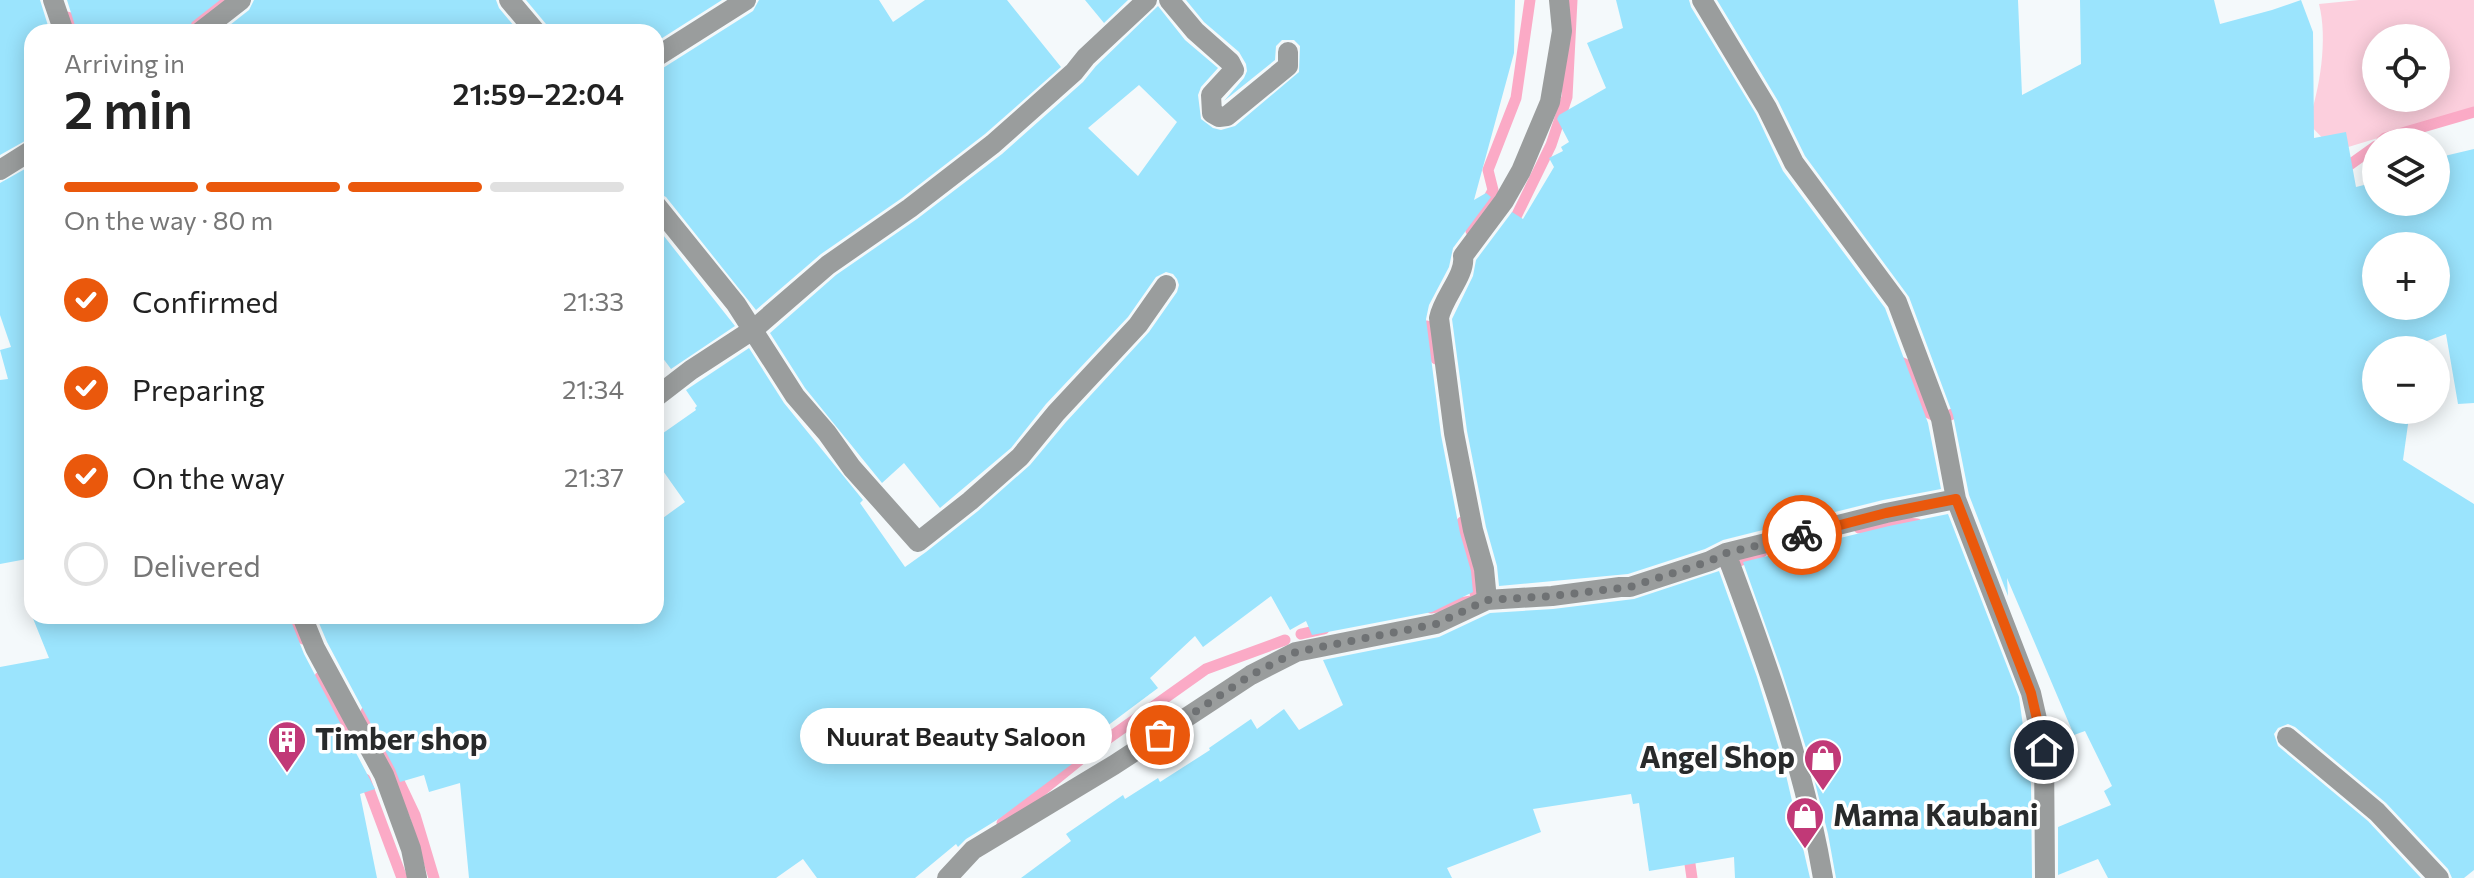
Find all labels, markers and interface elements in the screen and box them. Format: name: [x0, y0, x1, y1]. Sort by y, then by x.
map controls: [2362, 24, 2450, 424]
button: locate: [2362, 24, 2450, 112]
text: Arriving in: [64, 47, 185, 78]
text: 21:59–22:04: [453, 74, 624, 111]
text: 2 min: [64, 76, 193, 140]
button: layers: [2362, 128, 2450, 216]
text: On the way · 80 m: [64, 204, 273, 235]
button: +: [2362, 232, 2450, 320]
icon: check: [64, 278, 108, 322]
text: Confirmed: [132, 282, 279, 319]
text: 21:33: [563, 285, 624, 316]
button: −: [2362, 336, 2450, 424]
icon: check: [64, 366, 108, 410]
text: Preparing: [132, 370, 265, 407]
text: 21:34: [562, 373, 624, 404]
icon: check: [64, 454, 108, 498]
text: On the way: [132, 458, 285, 495]
text: 21:37: [564, 461, 624, 492]
courier: [1762, 495, 1842, 575]
icon: bike: [1780, 513, 1824, 557]
text: Delivered: [132, 546, 261, 583]
pin: [1126, 701, 1194, 769]
callout: Nuurat Beauty Saloon: [800, 707, 1112, 763]
icon: bag: [1138, 713, 1182, 757]
pin: [2010, 716, 2078, 784]
building icon: Timber shop: [266, 719, 308, 774]
place label: Timber shop: [315, 719, 488, 756]
text: Nuurat Beauty Saloon: [826, 720, 1086, 751]
icon: home: [2022, 728, 2066, 772]
place label: Angel Shop: [1639, 737, 1795, 774]
shop icon: Angel Shop: [1802, 737, 1844, 792]
shop icon: Mama Kaubani: [1784, 795, 1826, 850]
place label: Mama Kaubani: [1833, 795, 2038, 832]

